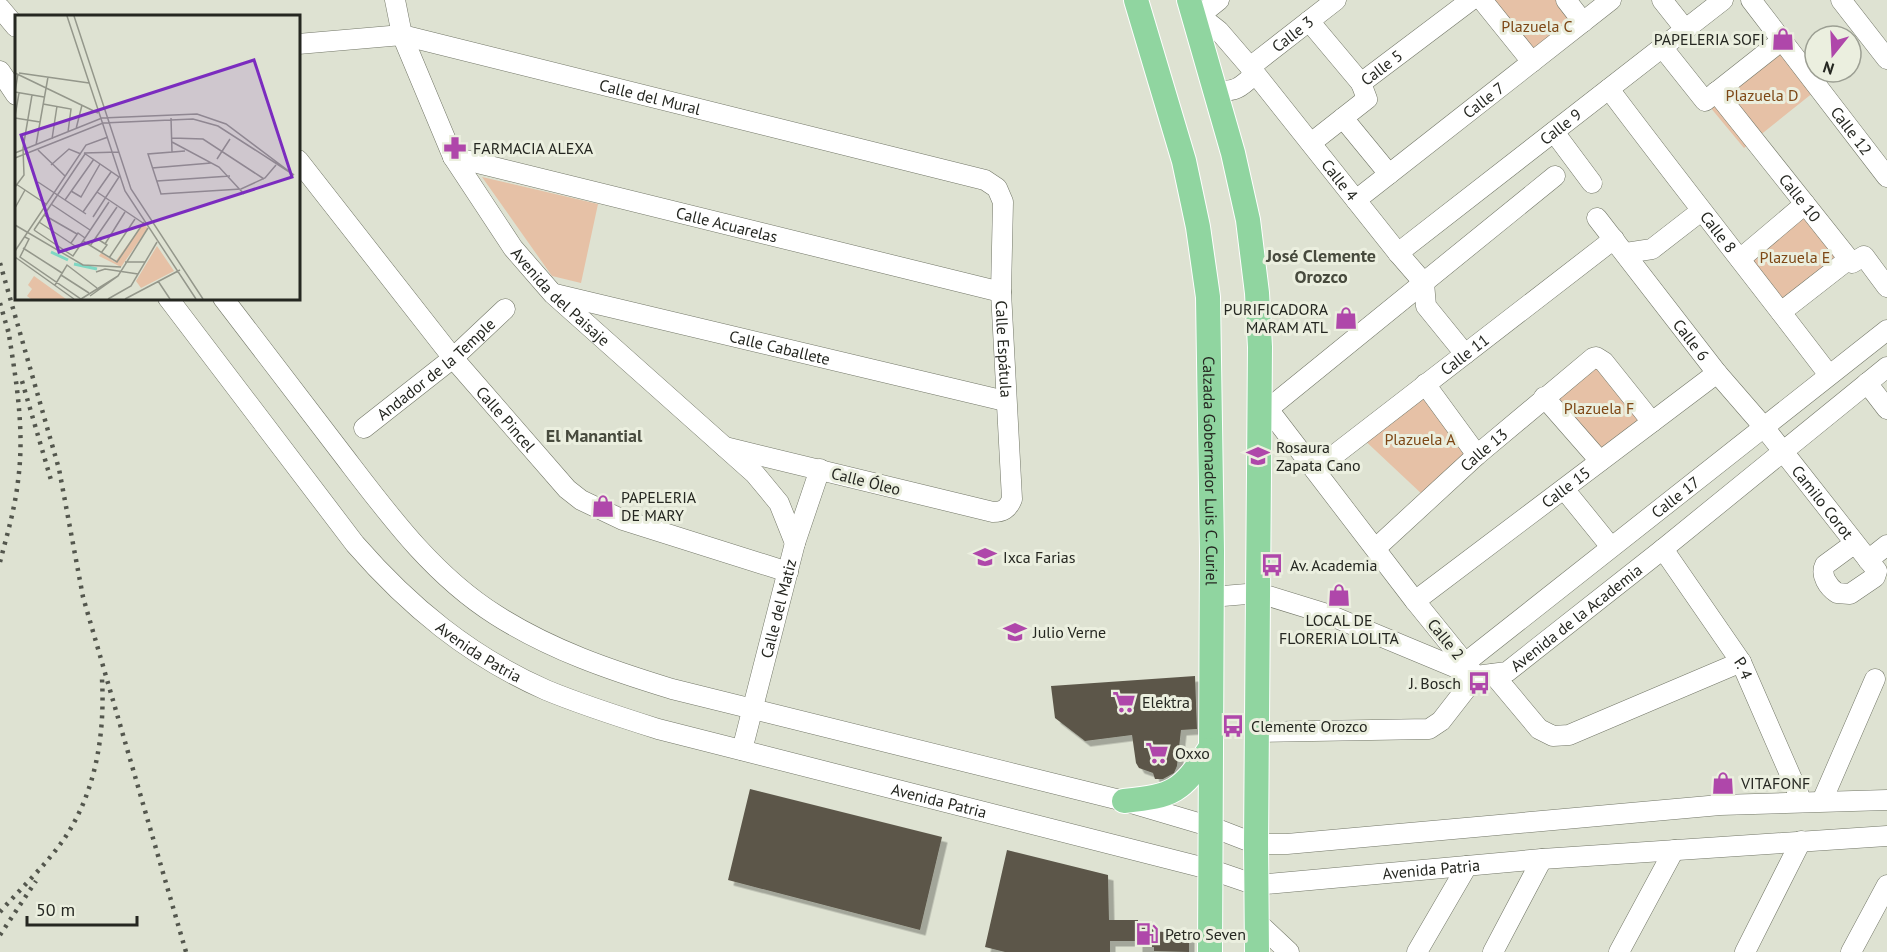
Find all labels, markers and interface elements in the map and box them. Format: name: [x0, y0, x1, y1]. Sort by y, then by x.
street label: Calle 3: [1268, 11, 1317, 56]
inset map: [15, 15, 300, 300]
park label: Plazuela C: [1501, 16, 1573, 36]
north arrow: [1803, 24, 1863, 84]
shop icon: PAPELERIA SOFI: [1770, 26, 1796, 52]
place label: PAPELERIA SOFI: [1654, 29, 1765, 49]
street label: Calle 5: [1357, 45, 1406, 90]
text: N: [1820, 57, 1836, 79]
street label: Calle del Mural: [597, 74, 703, 119]
street label: Calle 7: [1459, 78, 1508, 123]
park label: Plazuela D: [1726, 85, 1798, 105]
street label: Calle 12: [1827, 103, 1877, 159]
street label: Calle 9: [1536, 104, 1585, 149]
pharmacy icon: FARMACIA ALEXA: [442, 135, 468, 161]
place label: FARMACIA ALEXA: [473, 138, 594, 158]
street label: Calle 4: [1317, 155, 1363, 205]
street label: Calle 10: [1775, 169, 1825, 226]
street label: Calle Acuarelas: [674, 202, 780, 247]
street label: Calle 8: [1696, 207, 1741, 257]
street label: Avenida del Paisaje: [507, 243, 614, 350]
district label: José Clemente Orozco: [1265, 244, 1376, 288]
park label: Plazuela E: [1760, 247, 1830, 267]
place label: PURIFICADORA MARAM ATL: [1224, 299, 1329, 337]
street label: Calle Espátula: [991, 300, 1017, 398]
shop icon: PURIFICADORA MARAM ATL: [1333, 305, 1359, 331]
street label: Andador de la Temple: [373, 314, 499, 424]
street label: Calle 6: [1669, 315, 1714, 365]
street label: Calle Caballete: [727, 326, 832, 369]
street label: Calle 11: [1436, 329, 1493, 380]
street label: Calzada Gobernador Luis C. Curiel: [1199, 356, 1222, 586]
street label: Calle Pincel: [472, 382, 540, 456]
park label: Plazuela F: [1564, 398, 1634, 418]
district label: El Manantial: [546, 424, 643, 447]
street label: Calle 13: [1456, 424, 1512, 475]
park label: Plazuela A: [1384, 429, 1456, 449]
place label: Rosaura Zapata Cano: [1276, 437, 1361, 475]
school or university icon: Rosaura Zapata Cano: [1245, 443, 1271, 469]
street label: Camilo Corot: [1788, 461, 1858, 543]
street label: Calle 15: [1537, 462, 1594, 512]
street label: Calle Óleo: [829, 463, 903, 499]
street label: Calle 17: [1647, 472, 1704, 522]
place label: PAPELERIA DE MARY: [621, 487, 697, 525]
shop icon: PAPELERIA DE MARY: [590, 493, 616, 519]
school or university icon: Ixca Farias: [972, 544, 998, 570]
place label: Ixca Farias: [1003, 547, 1076, 567]
bus stop icon: Av. Academia: [1259, 552, 1285, 578]
place label: Av. Academia: [1290, 555, 1378, 575]
street label: Calle del Matiz: [756, 557, 801, 660]
street label: Avenida de la Academia: [1506, 559, 1646, 676]
shop icon: LOCAL DE FLORERIA LOLITA: [1326, 582, 1352, 608]
place label: LOCAL DE FLORERIA LOLITA: [1279, 610, 1400, 648]
street label: Calle 2: [1423, 614, 1469, 664]
street label: Avenida Patria: [432, 617, 525, 687]
school or university icon: Julio Verne: [1002, 619, 1028, 645]
place label: Julio Verne: [1032, 622, 1106, 642]
street label: P. 4: [1730, 653, 1757, 682]
bus stop icon: J. Bosch: [1466, 670, 1492, 696]
place label: J. Bosch: [1408, 673, 1461, 693]
supermarket icon: Elektra: [1111, 689, 1137, 715]
place label: Elektra: [1142, 692, 1190, 712]
bus stop icon: Clemente Orozco: [1220, 713, 1246, 739]
place label: Clemente Orozco: [1251, 716, 1367, 736]
supermarket icon: Oxxo: [1144, 740, 1170, 766]
place label: Oxxo: [1175, 743, 1210, 763]
shop icon: VITAFONF: [1710, 770, 1736, 796]
place label: VITAFONF: [1740, 773, 1810, 793]
street label: Avenida Patria: [889, 779, 989, 822]
street label: Avenida Patria: [1381, 855, 1481, 883]
scale bar: [27, 889, 136, 927]
text: 50 m: [36, 898, 75, 921]
fuel station icon: Petro Seven: [1134, 921, 1160, 947]
place label: Petro Seven: [1165, 924, 1246, 944]

